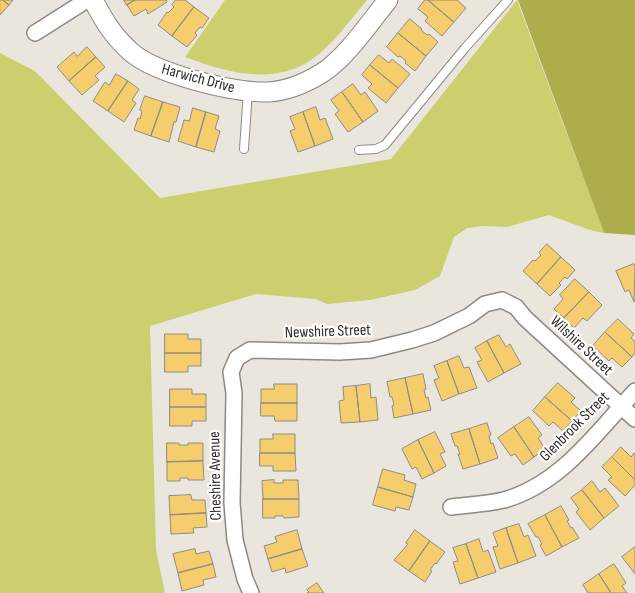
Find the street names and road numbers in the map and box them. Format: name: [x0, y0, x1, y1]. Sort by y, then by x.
street label: Harwich Drive: [159, 60, 237, 98]
street label: Wilshire Street: [546, 312, 616, 380]
street label: Newshire Street: [285, 321, 371, 343]
street label: Glenbrook Street: [536, 388, 614, 466]
street label: Cheshire Avenue: [206, 431, 226, 521]

